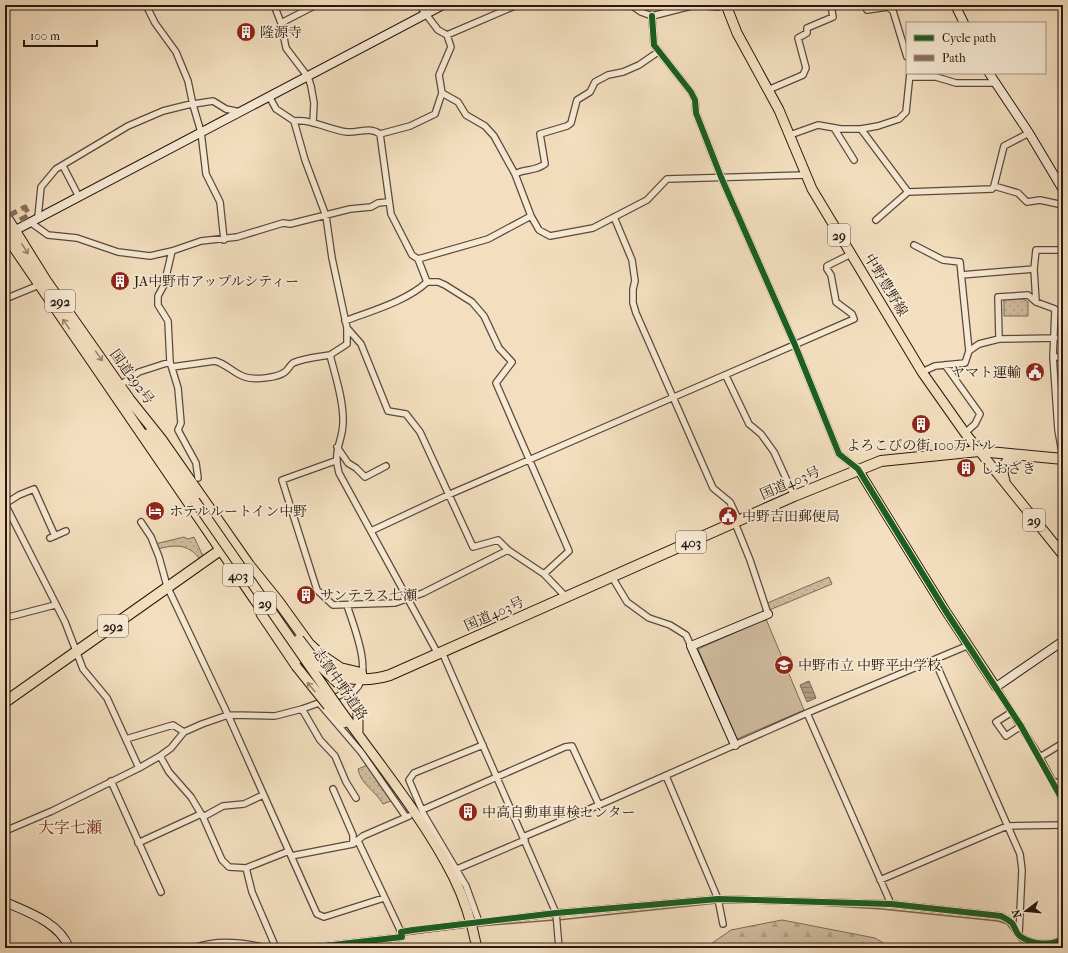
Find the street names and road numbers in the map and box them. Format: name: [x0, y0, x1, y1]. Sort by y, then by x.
road number: 29: [828, 224, 850, 246]
street label: 中野豊野線: [861, 251, 911, 319]
road number: 292: [45, 290, 75, 312]
street label: 国道292号: [106, 346, 158, 408]
street label: 国道403号: [757, 463, 823, 503]
road number: 29: [1023, 509, 1045, 531]
road number: 403: [676, 531, 706, 553]
road number: 403: [223, 564, 253, 586]
road number: 29: [254, 592, 276, 614]
street label: 国道403号: [461, 593, 527, 635]
road number: 292: [98, 615, 128, 637]
street label: 志賀中野道路: [309, 645, 371, 723]

